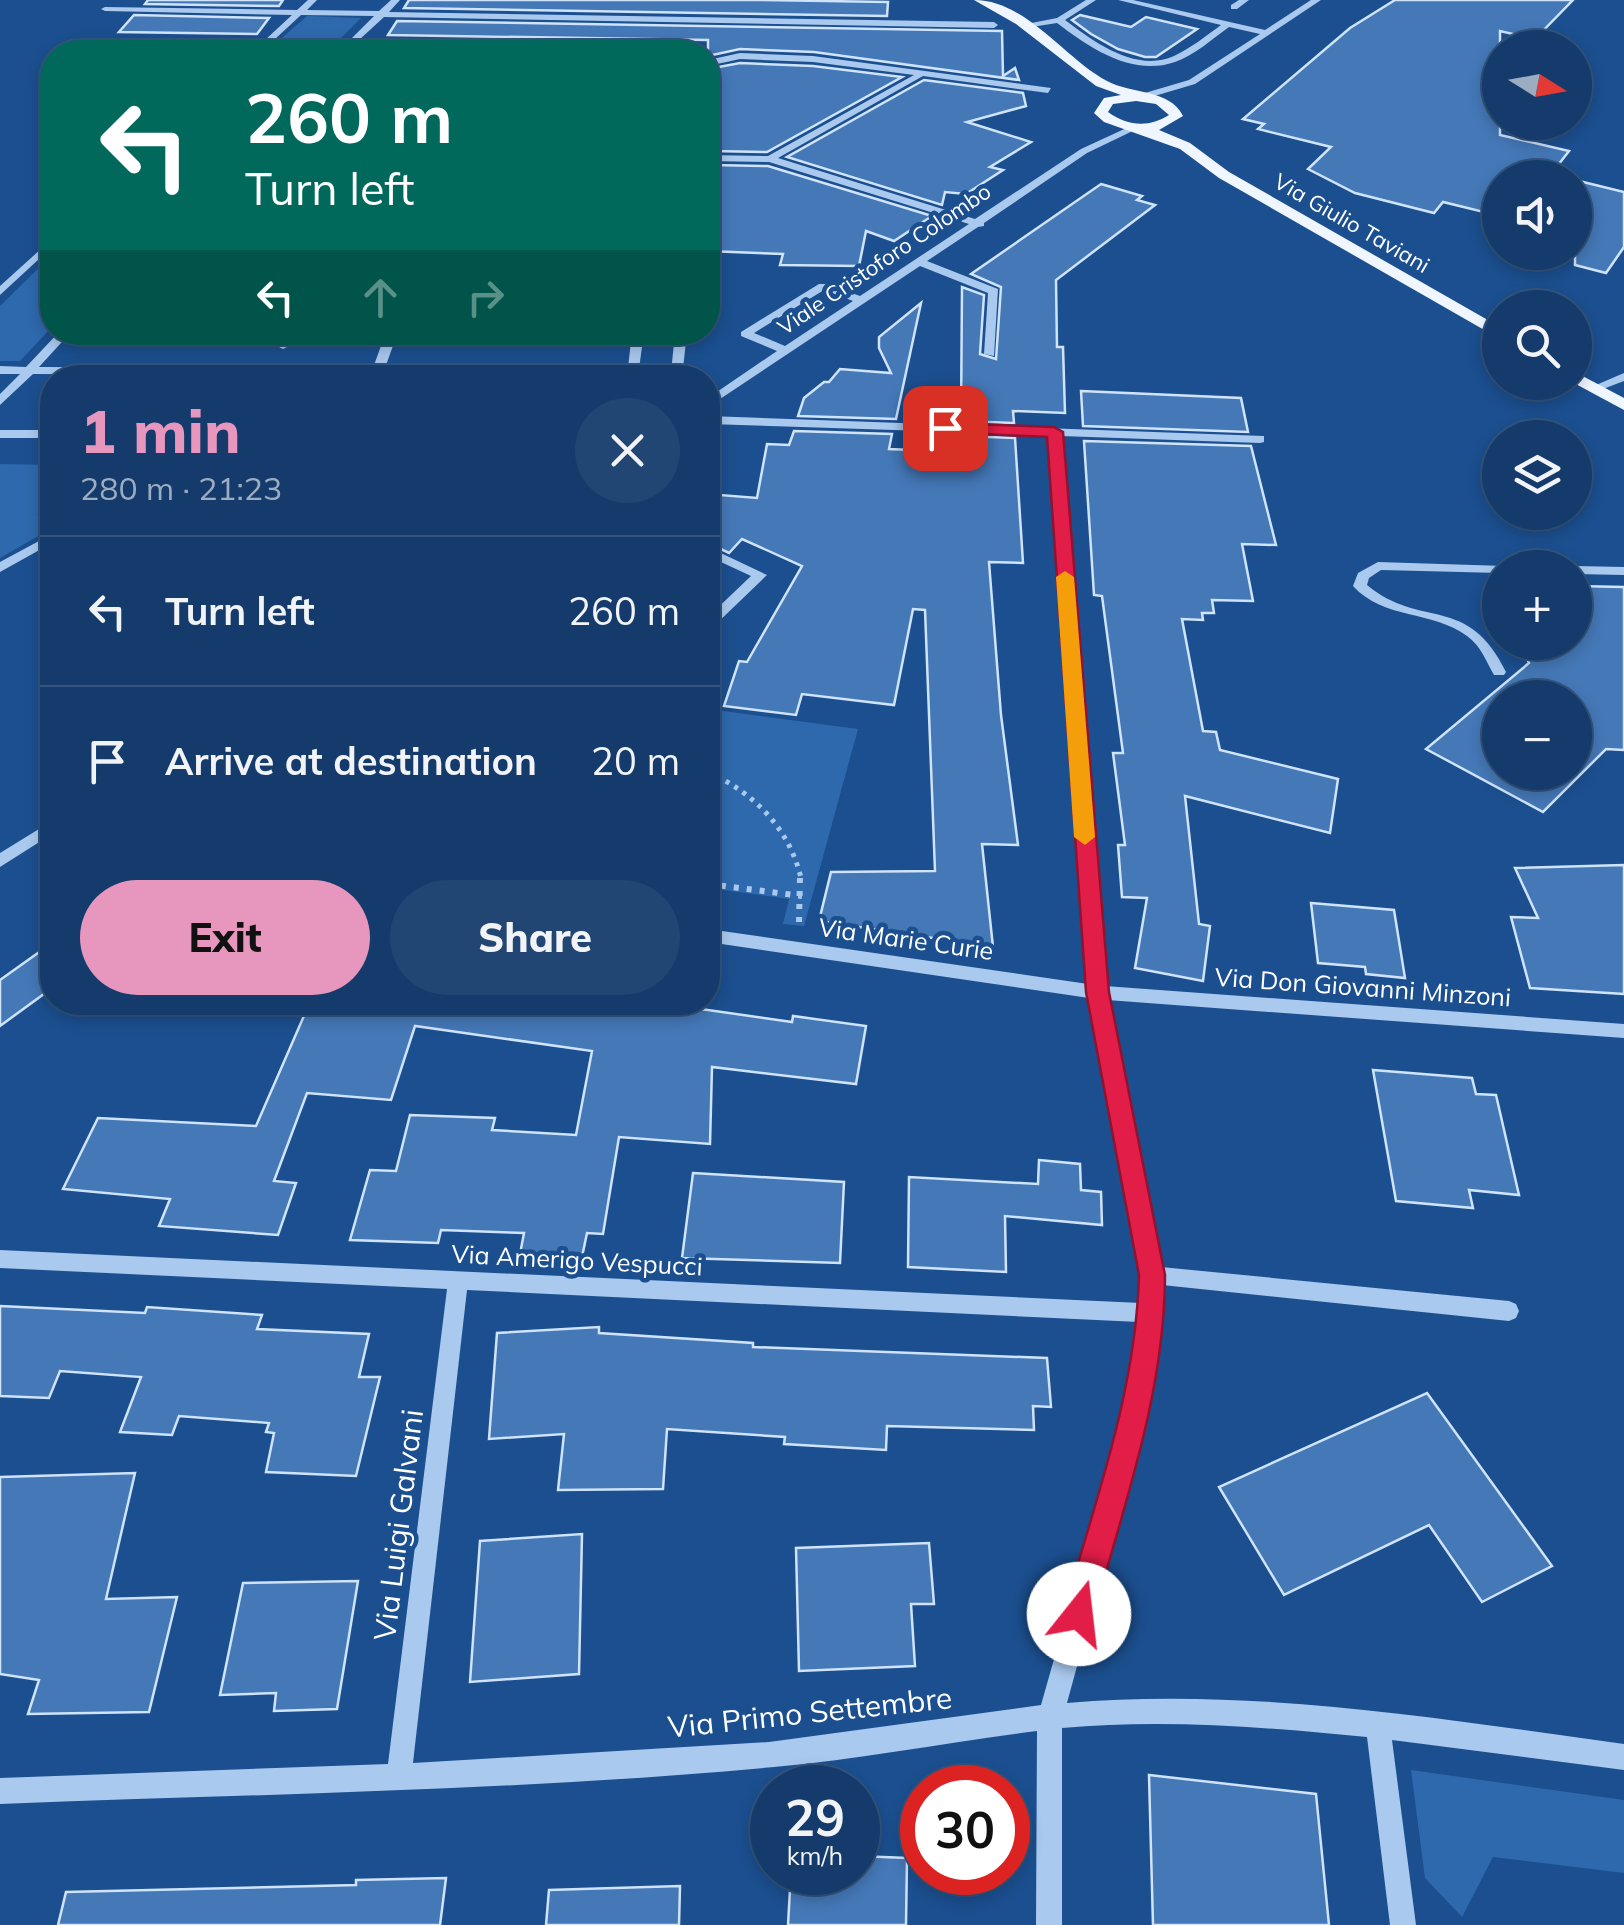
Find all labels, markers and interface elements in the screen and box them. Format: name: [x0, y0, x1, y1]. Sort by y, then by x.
north arrow: [1482, 30, 1592, 140]
map controls: [1482, 30, 1592, 790]
text: 260 m: [245, 73, 453, 161]
icon: left: [80, 80, 210, 210]
text: Turn left: [245, 160, 414, 216]
button: sound: [1482, 160, 1592, 270]
street label: Via Giulio Taviani: [1269, 167, 1435, 279]
street label: Viale Cristoforo Colombo: [772, 177, 996, 341]
icon: left: [248, 270, 303, 325]
icon: ahead: [353, 270, 408, 325]
icon: right: [458, 270, 513, 325]
button: search: [1482, 290, 1592, 400]
pin: [903, 386, 988, 471]
text: 1 min: [80, 393, 241, 468]
button: close: [575, 398, 680, 503]
icon: arrive: [918, 401, 973, 456]
button: layers: [1482, 420, 1592, 530]
text: 280 m · 21:23: [80, 468, 282, 508]
button: +: [1482, 550, 1592, 660]
icon: left: [80, 584, 135, 639]
text: Turn left: [165, 587, 315, 635]
text: 260 m: [568, 587, 680, 635]
button: −: [1482, 680, 1592, 790]
icon: arrive: [80, 734, 135, 789]
text: Arrive at destination: [165, 737, 537, 785]
text: 20 m: [591, 737, 680, 785]
button: Exit: [80, 880, 370, 995]
button: Share: [390, 880, 680, 995]
street label: Via Marie Curie: [817, 911, 996, 966]
street label: Via Don Giovanni Minzoni: [1214, 961, 1512, 1012]
street label: Via Amerigo Vespucci: [451, 1237, 703, 1282]
street label: Via Luigi Galvani: [365, 1407, 431, 1643]
position arrow: [1027, 1562, 1131, 1666]
street label: Via Primo Settembre: [666, 1678, 954, 1746]
speed limit sign: 30: [900, 1765, 1030, 1895]
text: 29: [785, 1786, 845, 1849]
text: km/h: [787, 1840, 843, 1871]

